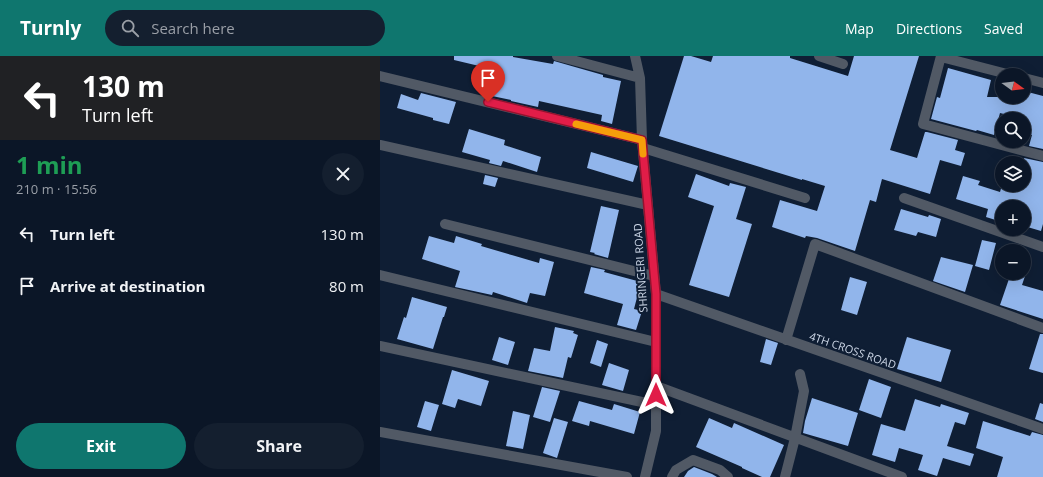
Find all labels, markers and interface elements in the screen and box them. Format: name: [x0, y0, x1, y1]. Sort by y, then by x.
search box: [105, 10, 385, 46]
text: Turnly: [20, 15, 81, 41]
icon: search: [119, 17, 141, 39]
text: Search here: [151, 18, 235, 38]
text: Map: [845, 19, 874, 38]
text: Directions: [896, 19, 962, 38]
text: Saved: [984, 19, 1023, 38]
pin: [471, 61, 505, 102]
text: 130 m: [82, 67, 165, 105]
icon: arrive: [477, 67, 499, 89]
north arrow: [995, 68, 1031, 104]
map controls: [995, 68, 1031, 280]
icon: left: [16, 72, 68, 124]
text: Turn left: [82, 103, 153, 127]
button: search: [995, 112, 1031, 148]
text: 1 min: [16, 148, 83, 181]
button: close: [322, 153, 364, 195]
button: layers: [995, 156, 1031, 192]
text: 210 m · 15:56: [16, 180, 97, 198]
button: +: [995, 200, 1031, 236]
icon: left: [16, 223, 38, 245]
street label: SHRINGERI ROAD: [629, 223, 651, 313]
text: Turn left: [50, 224, 115, 244]
text: 130 m: [320, 224, 364, 244]
button: −: [995, 244, 1031, 280]
icon: arrive: [16, 275, 38, 297]
text: Arrive at destination: [50, 276, 205, 296]
text: 80 m: [329, 276, 364, 296]
street label: 4TH CROSS ROAD: [808, 328, 898, 372]
position arrow: [635, 374, 677, 416]
button: Exit: [16, 423, 186, 469]
button: Share: [194, 423, 364, 469]

